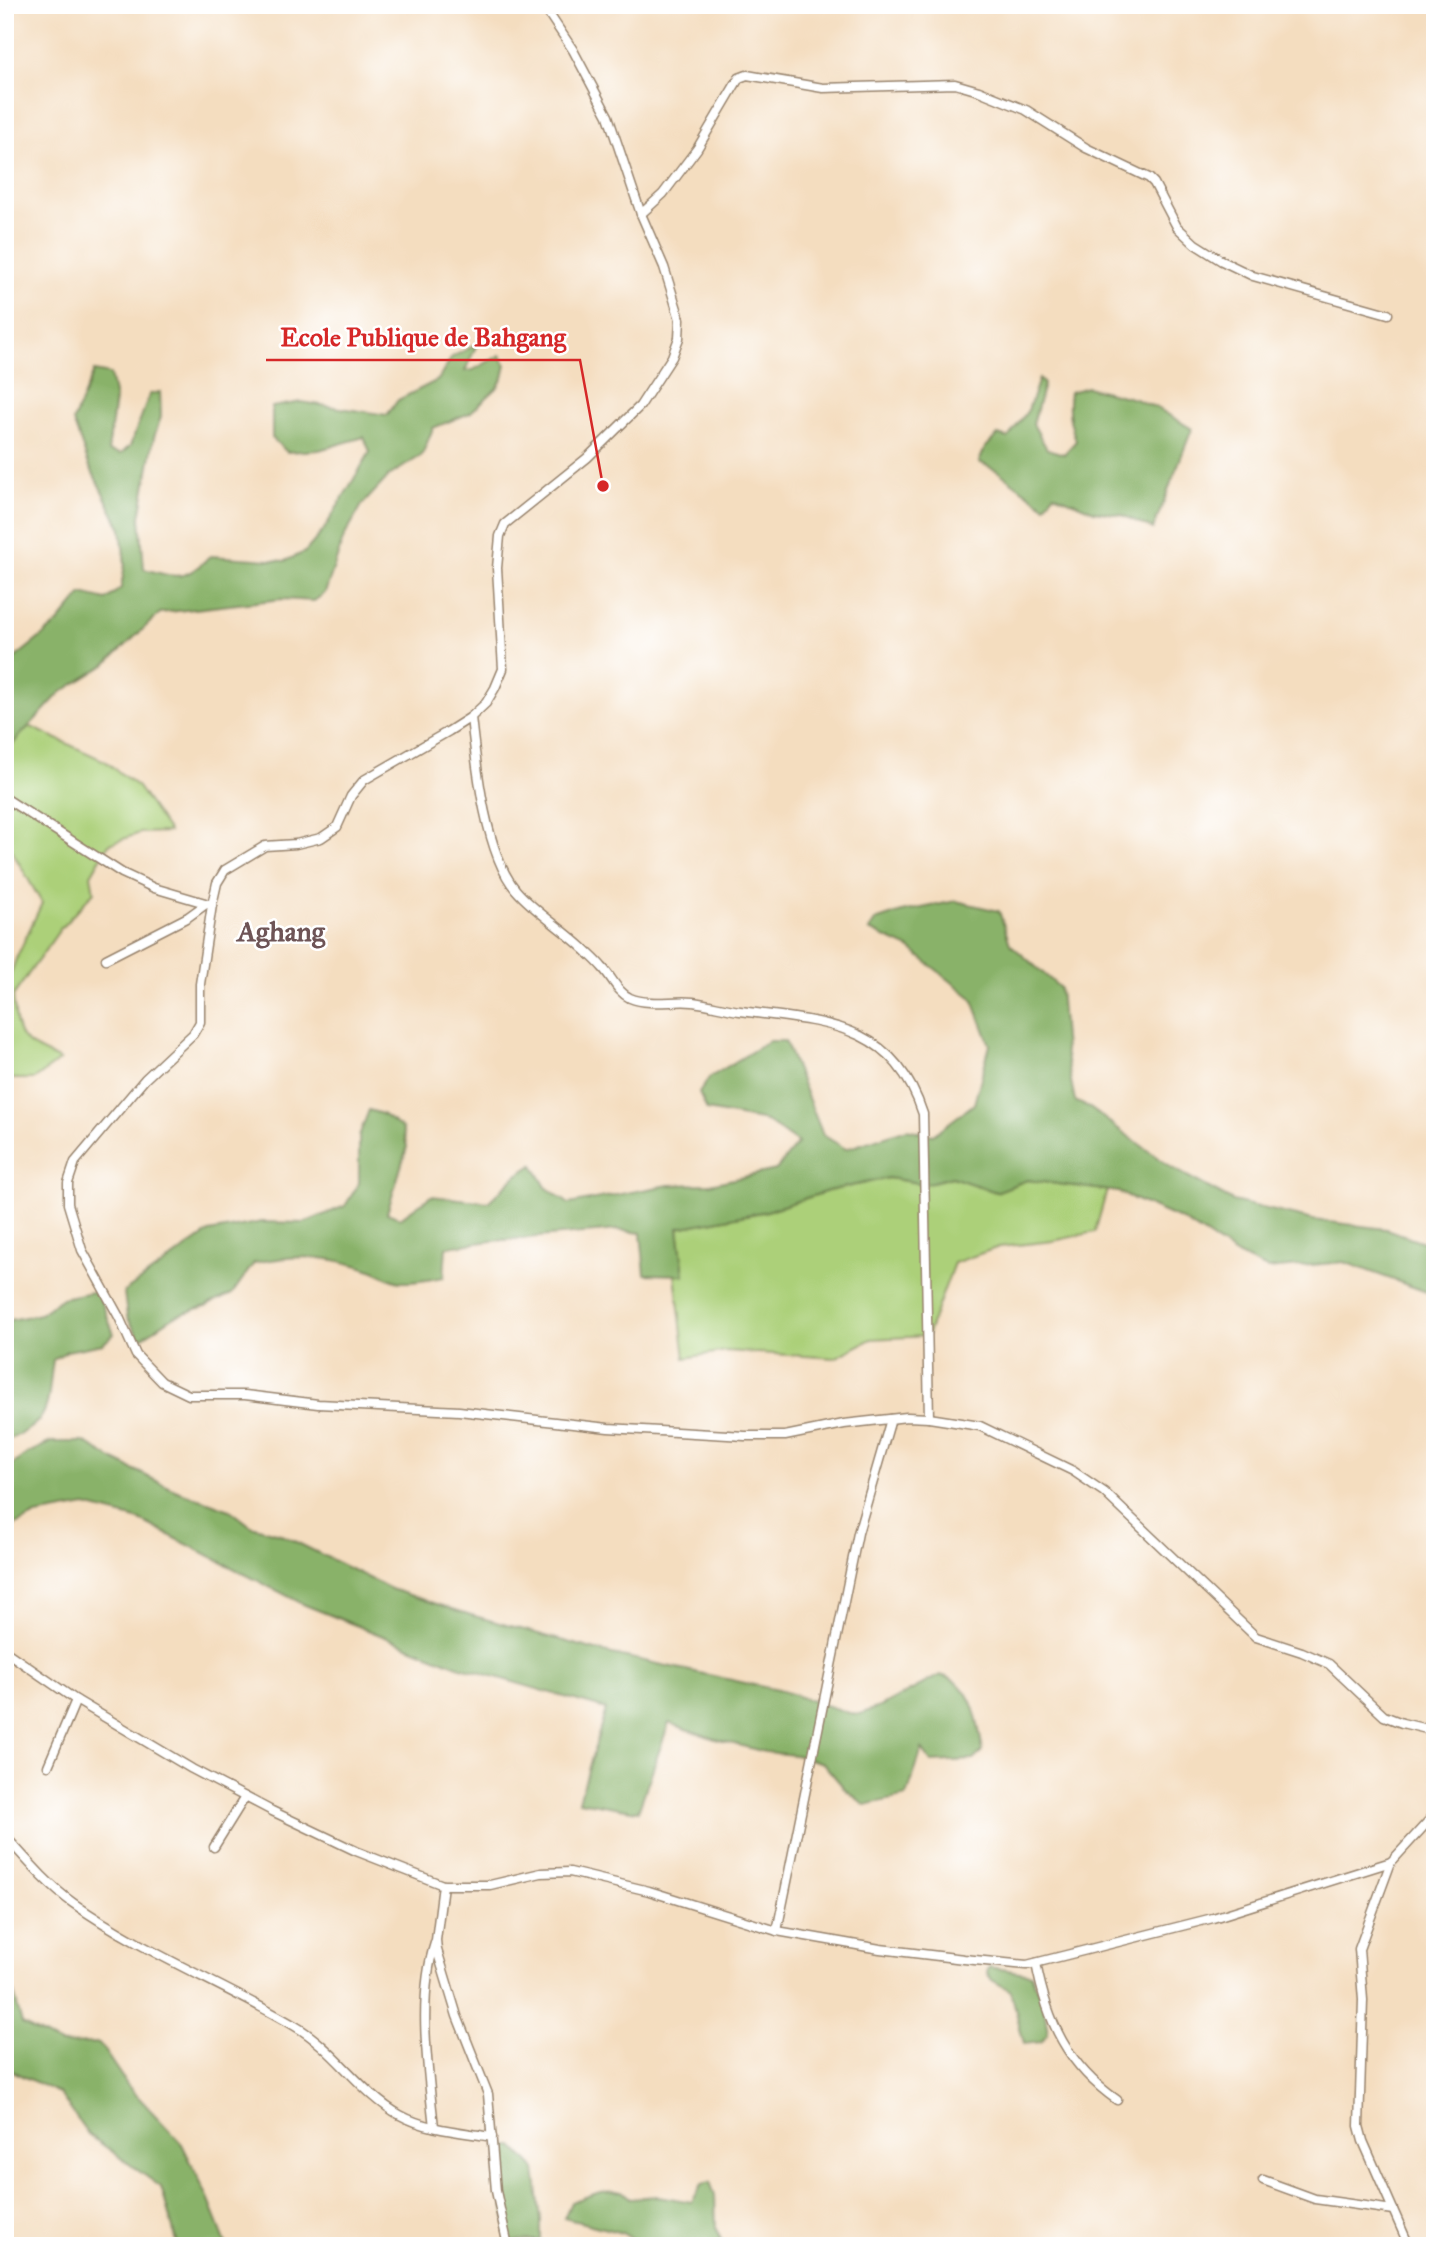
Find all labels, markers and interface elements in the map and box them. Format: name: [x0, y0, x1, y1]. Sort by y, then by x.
callout: Ecole Publique de Bahgang: [266, 313, 580, 360]
text: Ecole Publique de Bahgang: [280, 321, 567, 354]
district label: Aghang: [235, 914, 326, 949]

